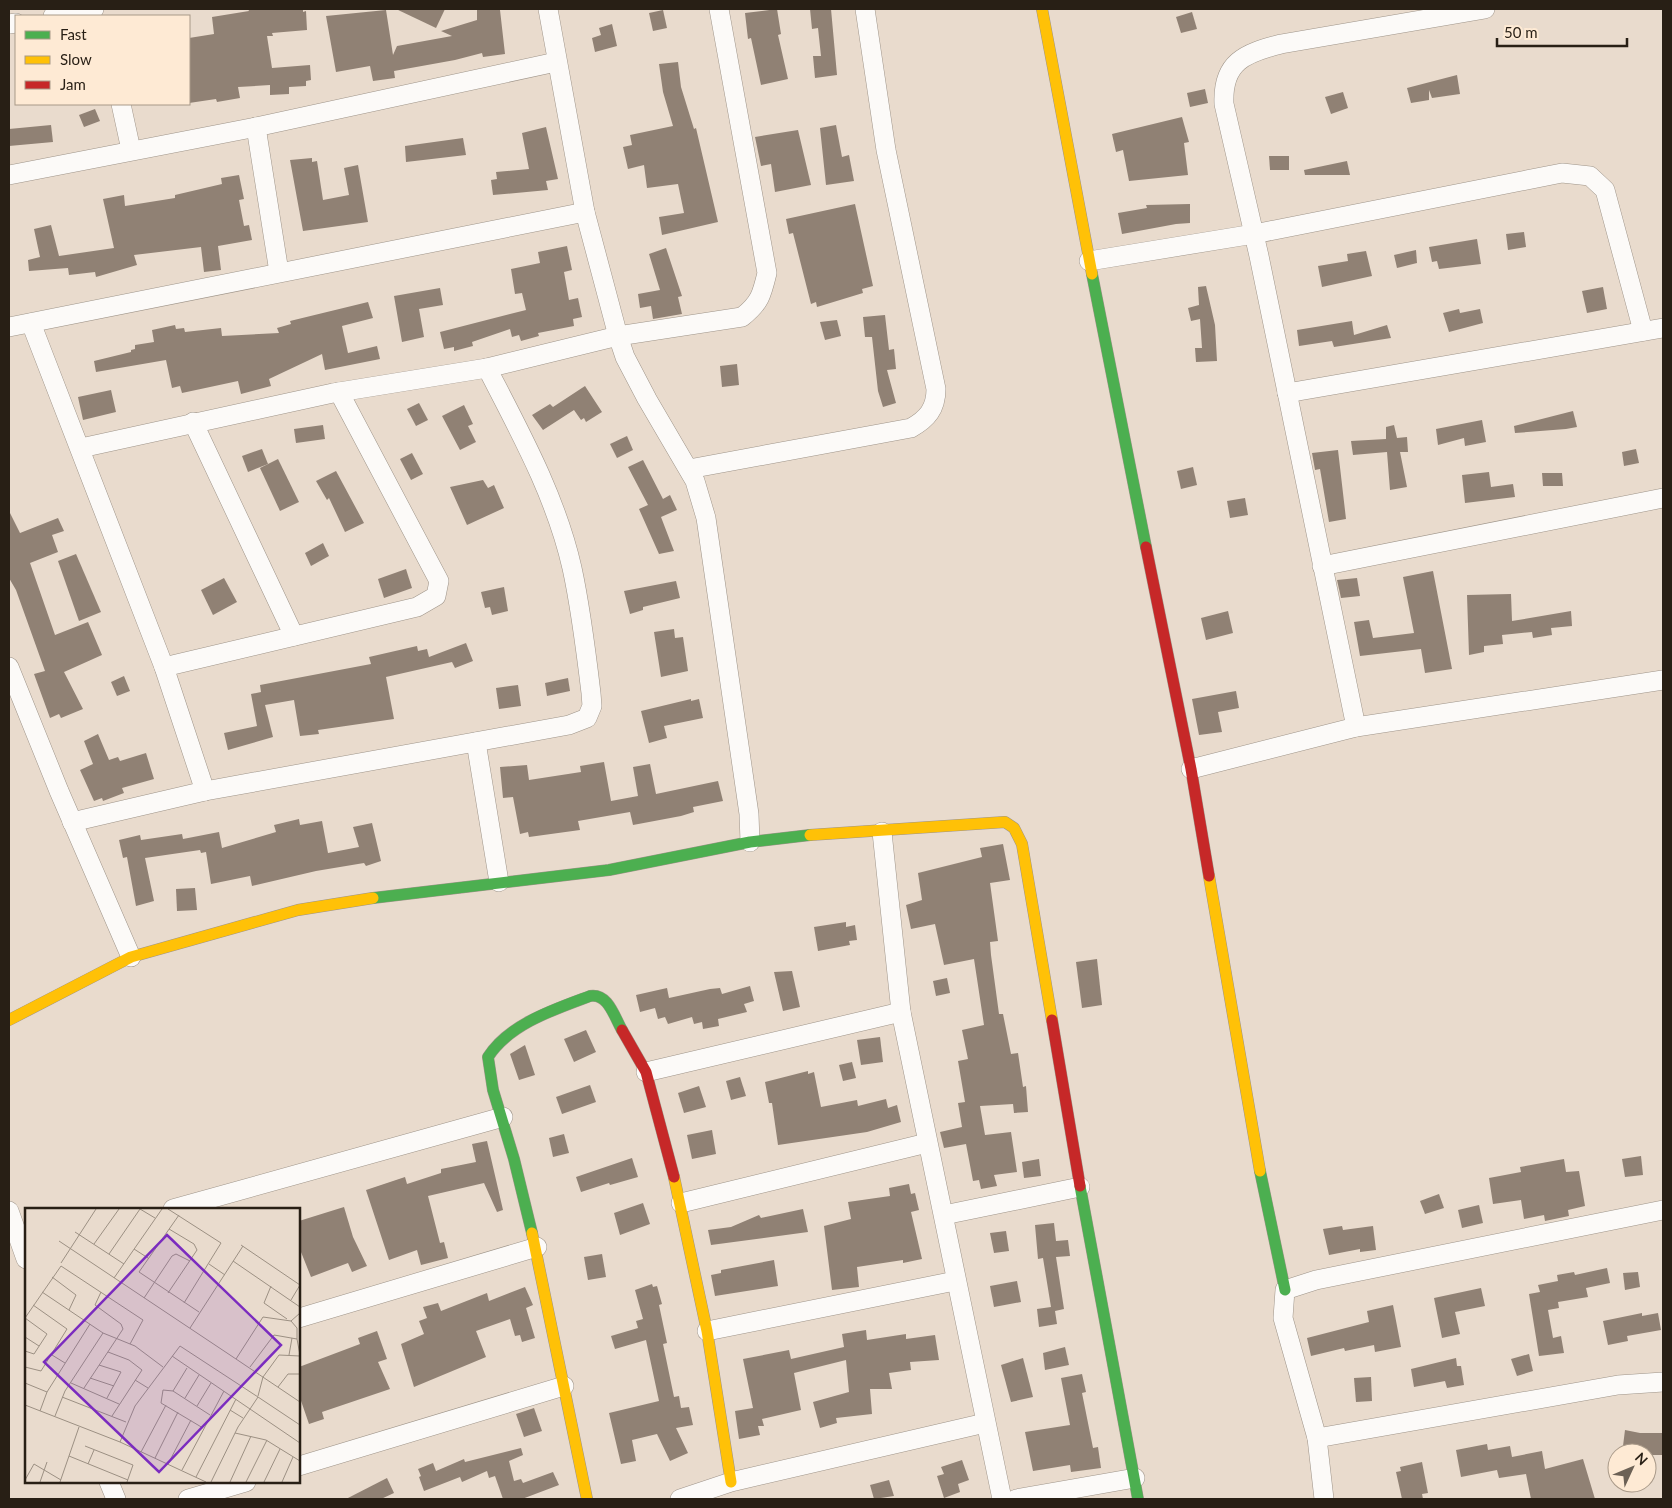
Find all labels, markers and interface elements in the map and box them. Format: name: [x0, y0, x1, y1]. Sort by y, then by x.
legend: [15, 15, 190, 105]
scale bar: [1497, 15, 1627, 47]
text: 50 m: [1504, 23, 1538, 41]
text: Fast: [60, 25, 87, 43]
text: Slow: [60, 50, 92, 68]
text: Jam: [60, 75, 86, 93]
inset map: [25, 1208, 300, 1483]
north arrow: [1607, 1443, 1657, 1493]
text: N: [1632, 1449, 1652, 1468]

